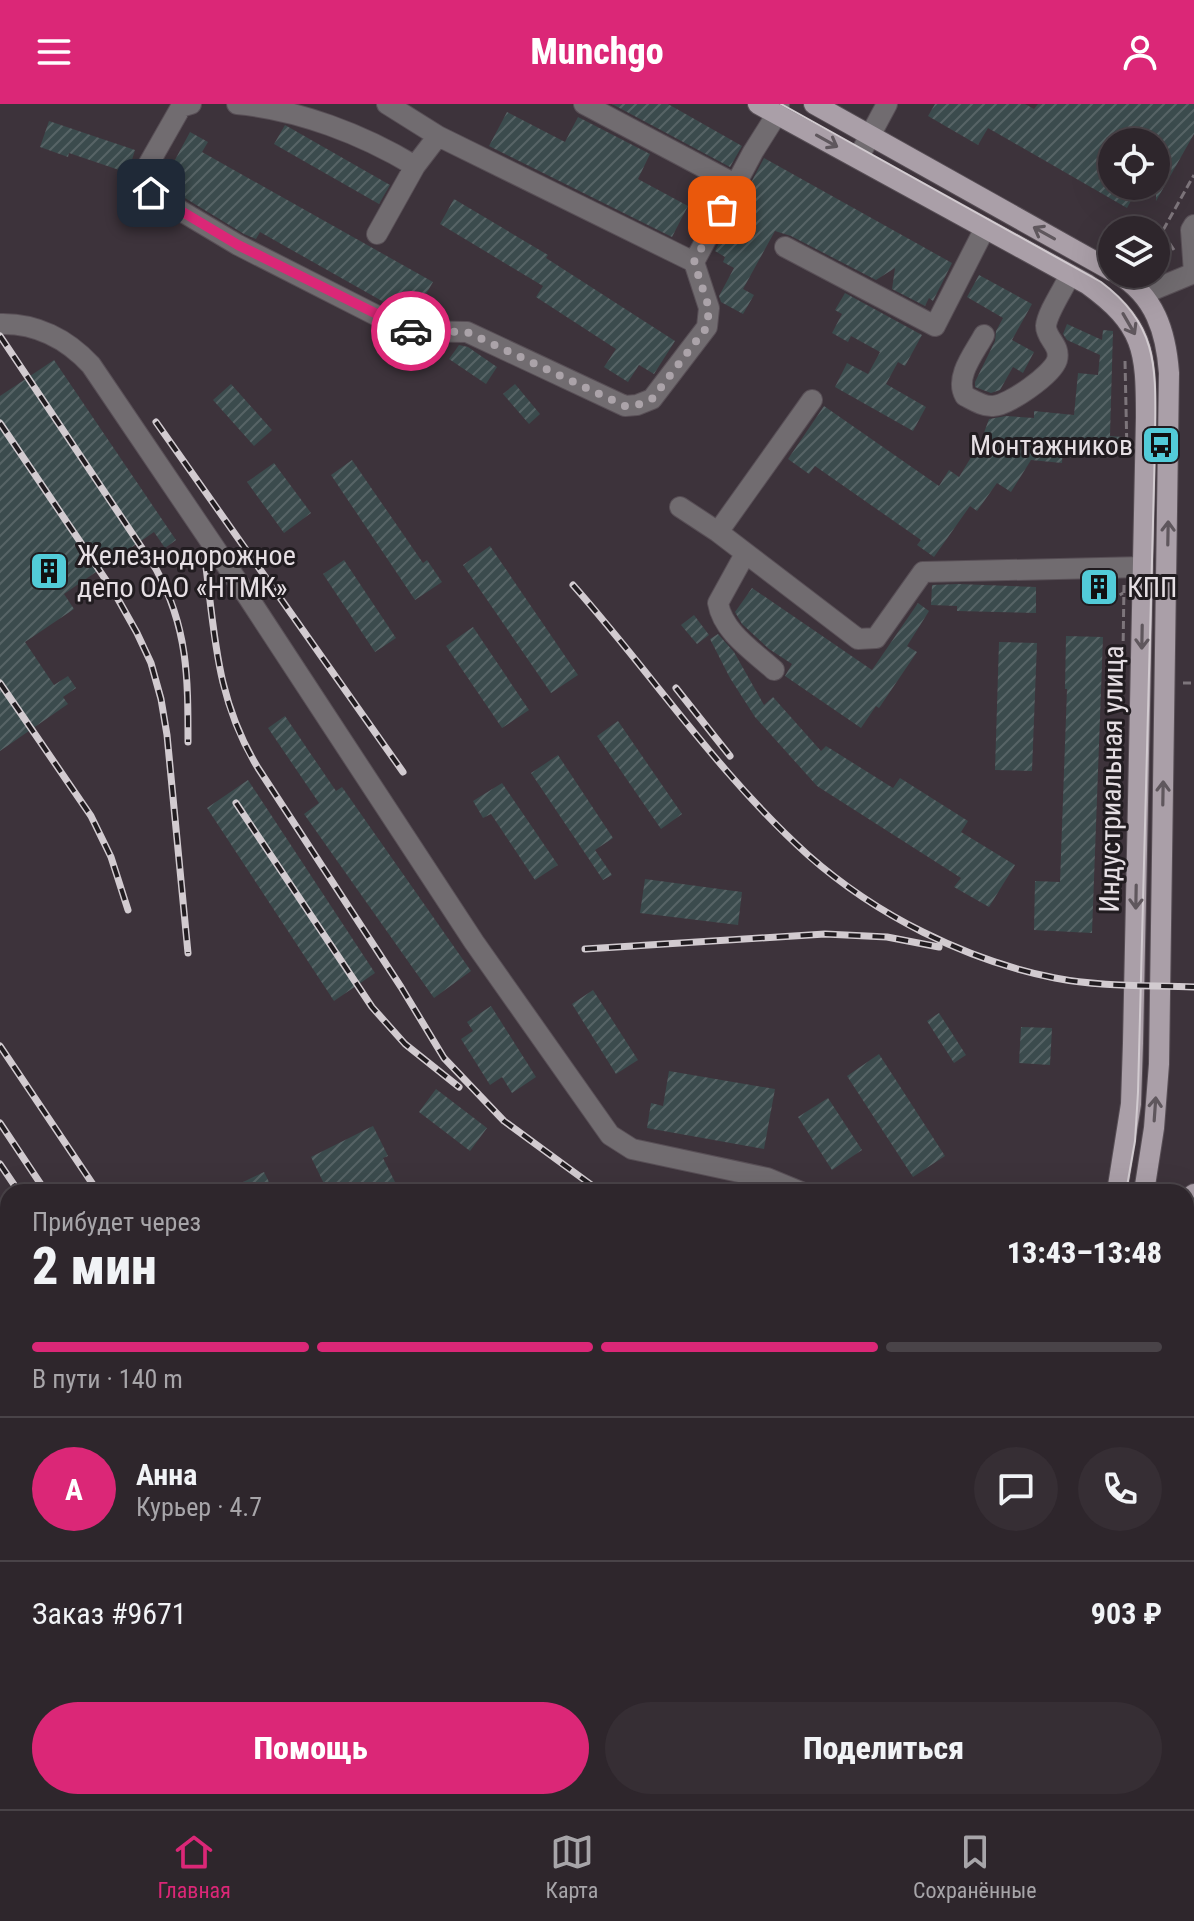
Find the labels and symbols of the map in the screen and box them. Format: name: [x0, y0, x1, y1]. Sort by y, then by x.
one-way arrow: [814, 133, 838, 149]
pin: [117, 159, 185, 227]
pin: [688, 176, 756, 244]
one-way arrow: [1033, 224, 1056, 240]
courier: [371, 291, 451, 371]
one-way arrow: [1121, 312, 1137, 335]
bus stop icon: Монтажников: [1140, 424, 1182, 466]
place label: Монтажников: [970, 429, 1133, 462]
one-way arrow: [1160, 520, 1175, 547]
place label: Железнодорожное депо ОАО «НТМК»: [77, 539, 296, 604]
building icon: Железнодорожное депо ОАО «НТМК»: [28, 550, 70, 592]
building icon: КПП: [1078, 566, 1120, 608]
place label: КПП: [1127, 571, 1177, 604]
one-way arrow: [1134, 623, 1149, 650]
street label: Индустриальная улица: [1093, 645, 1130, 913]
one-way arrow: [1155, 780, 1171, 807]
one-way arrow: [1129, 883, 1144, 910]
one-way arrow: [1148, 1096, 1163, 1122]

